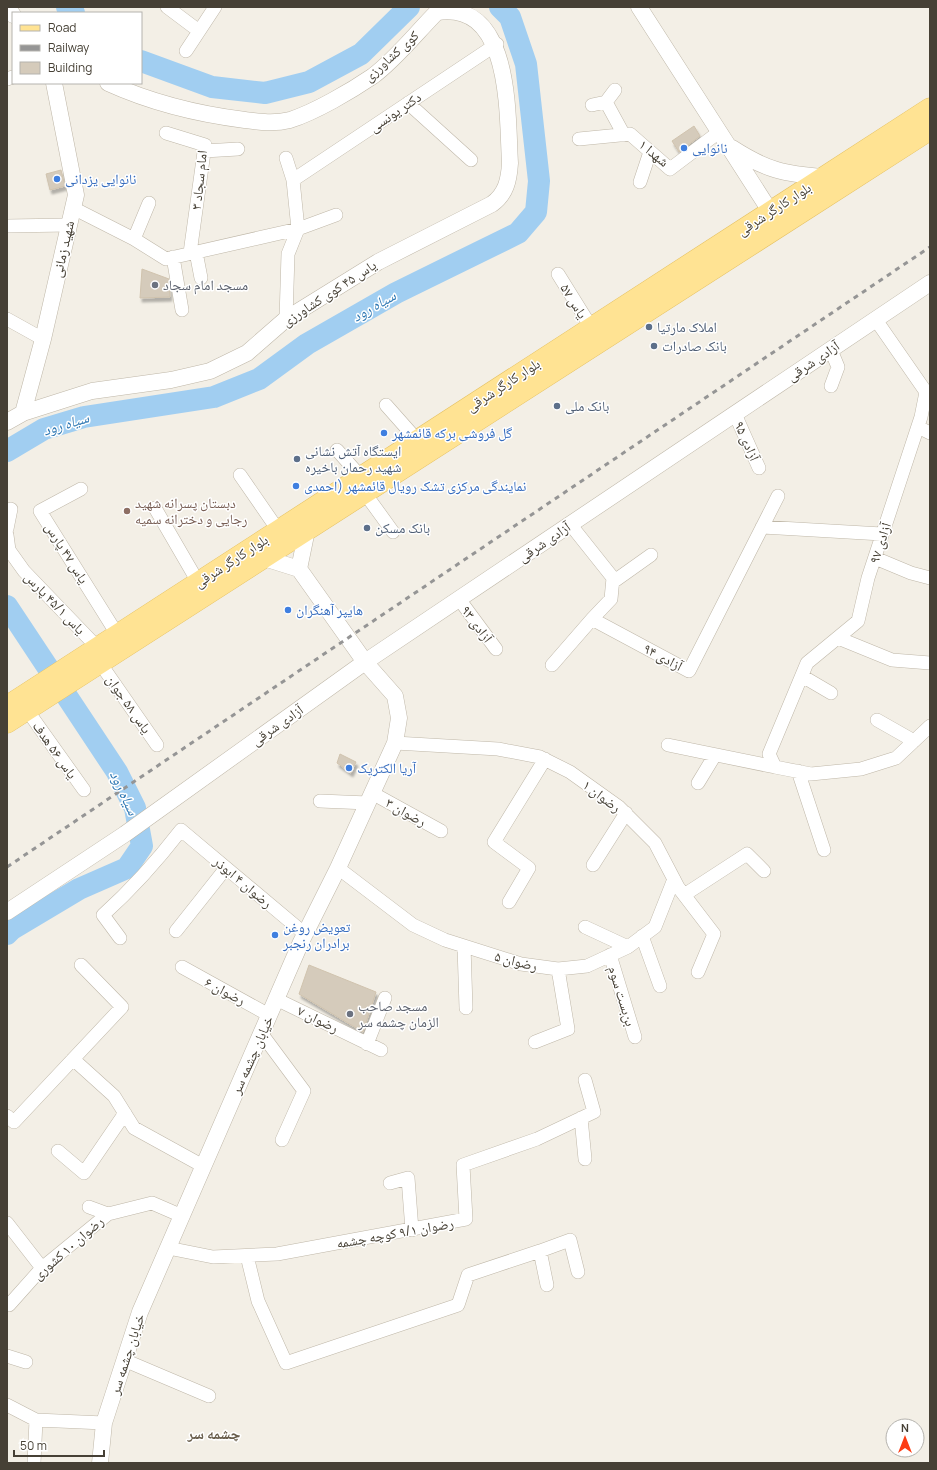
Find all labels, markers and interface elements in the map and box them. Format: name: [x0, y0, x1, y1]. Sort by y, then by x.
legend: [12, 12, 142, 84]
text: Road: [48, 19, 76, 36]
street label: کوی کشاورزی: [359, 26, 423, 86]
text: Railway: [48, 39, 90, 56]
text: Building: [48, 59, 92, 76]
street label: دکتر یونسی: [365, 87, 425, 136]
street label: شهدا ۱: [635, 135, 673, 171]
place label: نانوایی: [692, 138, 728, 157]
marker: نانوایی: [679, 143, 689, 153]
street label: امام سجاد ۳: [186, 149, 212, 211]
place label: نانوایی یزدانی: [65, 169, 137, 188]
marker: نانوایی یزدانی: [52, 174, 62, 184]
street label: بلوار کارگر شرقی: [733, 177, 815, 240]
street label: شهید زمانی: [47, 219, 78, 279]
street label: یاس ۴۵ کوی کشاورزی: [278, 255, 380, 330]
place label: مسجد امام سجاد: [163, 275, 248, 295]
marker: مسجد امام سجاد: [150, 280, 160, 290]
street label: یاس ۵۷: [556, 280, 593, 322]
water label: سیاه رود: [348, 285, 400, 326]
place label: املاک مارتیا: [657, 317, 717, 336]
marker: املاک مارتیا: [644, 322, 654, 332]
place label: بانک صادرات: [662, 336, 727, 355]
street label: آزادی شرقی: [783, 336, 843, 385]
marker: بانک صادرات: [649, 341, 659, 351]
street label: بلوار کارگر شرقی: [462, 353, 544, 416]
place label: بانک ملی: [565, 396, 609, 415]
marker: بانک ملی: [552, 401, 562, 411]
water label: سیاه رود: [40, 407, 92, 440]
street label: آزادی ۹۵: [730, 418, 765, 464]
place label: گل فروشی برکه قائمشهر: [391, 423, 513, 442]
marker: گل فروشی برکه قائمشهر: [379, 428, 389, 438]
place label: ایستگاه آتش نشانی شهید رحمان باخیره: [305, 441, 401, 476]
marker: ایستگاه آتش نشانی شهید رحمان باخیره: [292, 454, 302, 464]
place label: نمایندگی مرکزی تشک رویال قائمشهر (احمدی: [304, 476, 527, 495]
marker: نمایندگی مرکزی تشک رویال قائمشهر (احمدی: [291, 481, 301, 491]
place label: دبستان پسرانه شهید رجایی و دخترانه سمیه: [135, 493, 248, 528]
marker: دبستان پسرانه شهید رجایی و دخترانه سمیه: [122, 506, 132, 516]
street label: آزادی شرقی: [514, 517, 574, 566]
place label: بانک مسکن: [375, 518, 430, 537]
street label: یاس ۴۷ پارس: [41, 519, 94, 587]
street label: آزادی ۹۷: [864, 520, 895, 566]
marker: بانک مسکن: [362, 523, 372, 533]
street label: بلوار کارگر شرقی: [190, 529, 272, 592]
street label: یاس ۴۵/۱ پارس: [21, 567, 90, 638]
place label: هایپر آهنگران: [296, 600, 363, 619]
street label: آزادی ۹۳: [457, 601, 498, 646]
marker: هایپر آهنگران: [283, 605, 293, 615]
street label: آزادی ۹۴: [640, 638, 687, 675]
street label: یاس ۵۸ جوان: [102, 671, 157, 737]
street label: آزادی شرقی: [247, 699, 307, 749]
street label: یاس ۵۶ هدف: [29, 717, 82, 782]
place label: آریا الکتریک: [357, 758, 416, 777]
marker: آریا الکتریک: [344, 763, 354, 773]
water label: سیاه رود: [105, 767, 144, 819]
street label: رضوان ۱: [579, 775, 625, 816]
street label: رضوان ۳: [383, 793, 430, 830]
street label: رضوان ۴ ابوذر: [209, 851, 277, 912]
place label: تعویض روغن برادران رنجبر: [282, 917, 351, 952]
marker: تعویض روغن برادران رنجبر: [270, 930, 280, 940]
street label: رضوان ۵: [493, 946, 540, 975]
street label: بن‌بست سوم: [603, 963, 641, 1029]
street label: رضوان ۶: [202, 972, 249, 1009]
place label: مسجد صاحب الزمان چشمه سر: [357, 996, 439, 1031]
street label: رضوان ۷: [294, 1000, 342, 1037]
marker: مسجد صاحب الزمان چشمه سر: [345, 1009, 355, 1019]
street label: خیابان چشمه سر: [225, 1013, 277, 1098]
street label: رضوان ۱۰ کشوری: [28, 1211, 107, 1284]
street label: رضوان ۹/۱ کوچه چشمه: [335, 1213, 455, 1252]
street label: خیابان چشمه سر: [104, 1311, 149, 1398]
north arrow: [885, 1418, 925, 1458]
text: N: [901, 1420, 909, 1435]
district label: چشمه سر: [187, 1423, 241, 1444]
scale bar: [14, 1432, 104, 1458]
text: 50 m: [20, 1437, 47, 1454]

